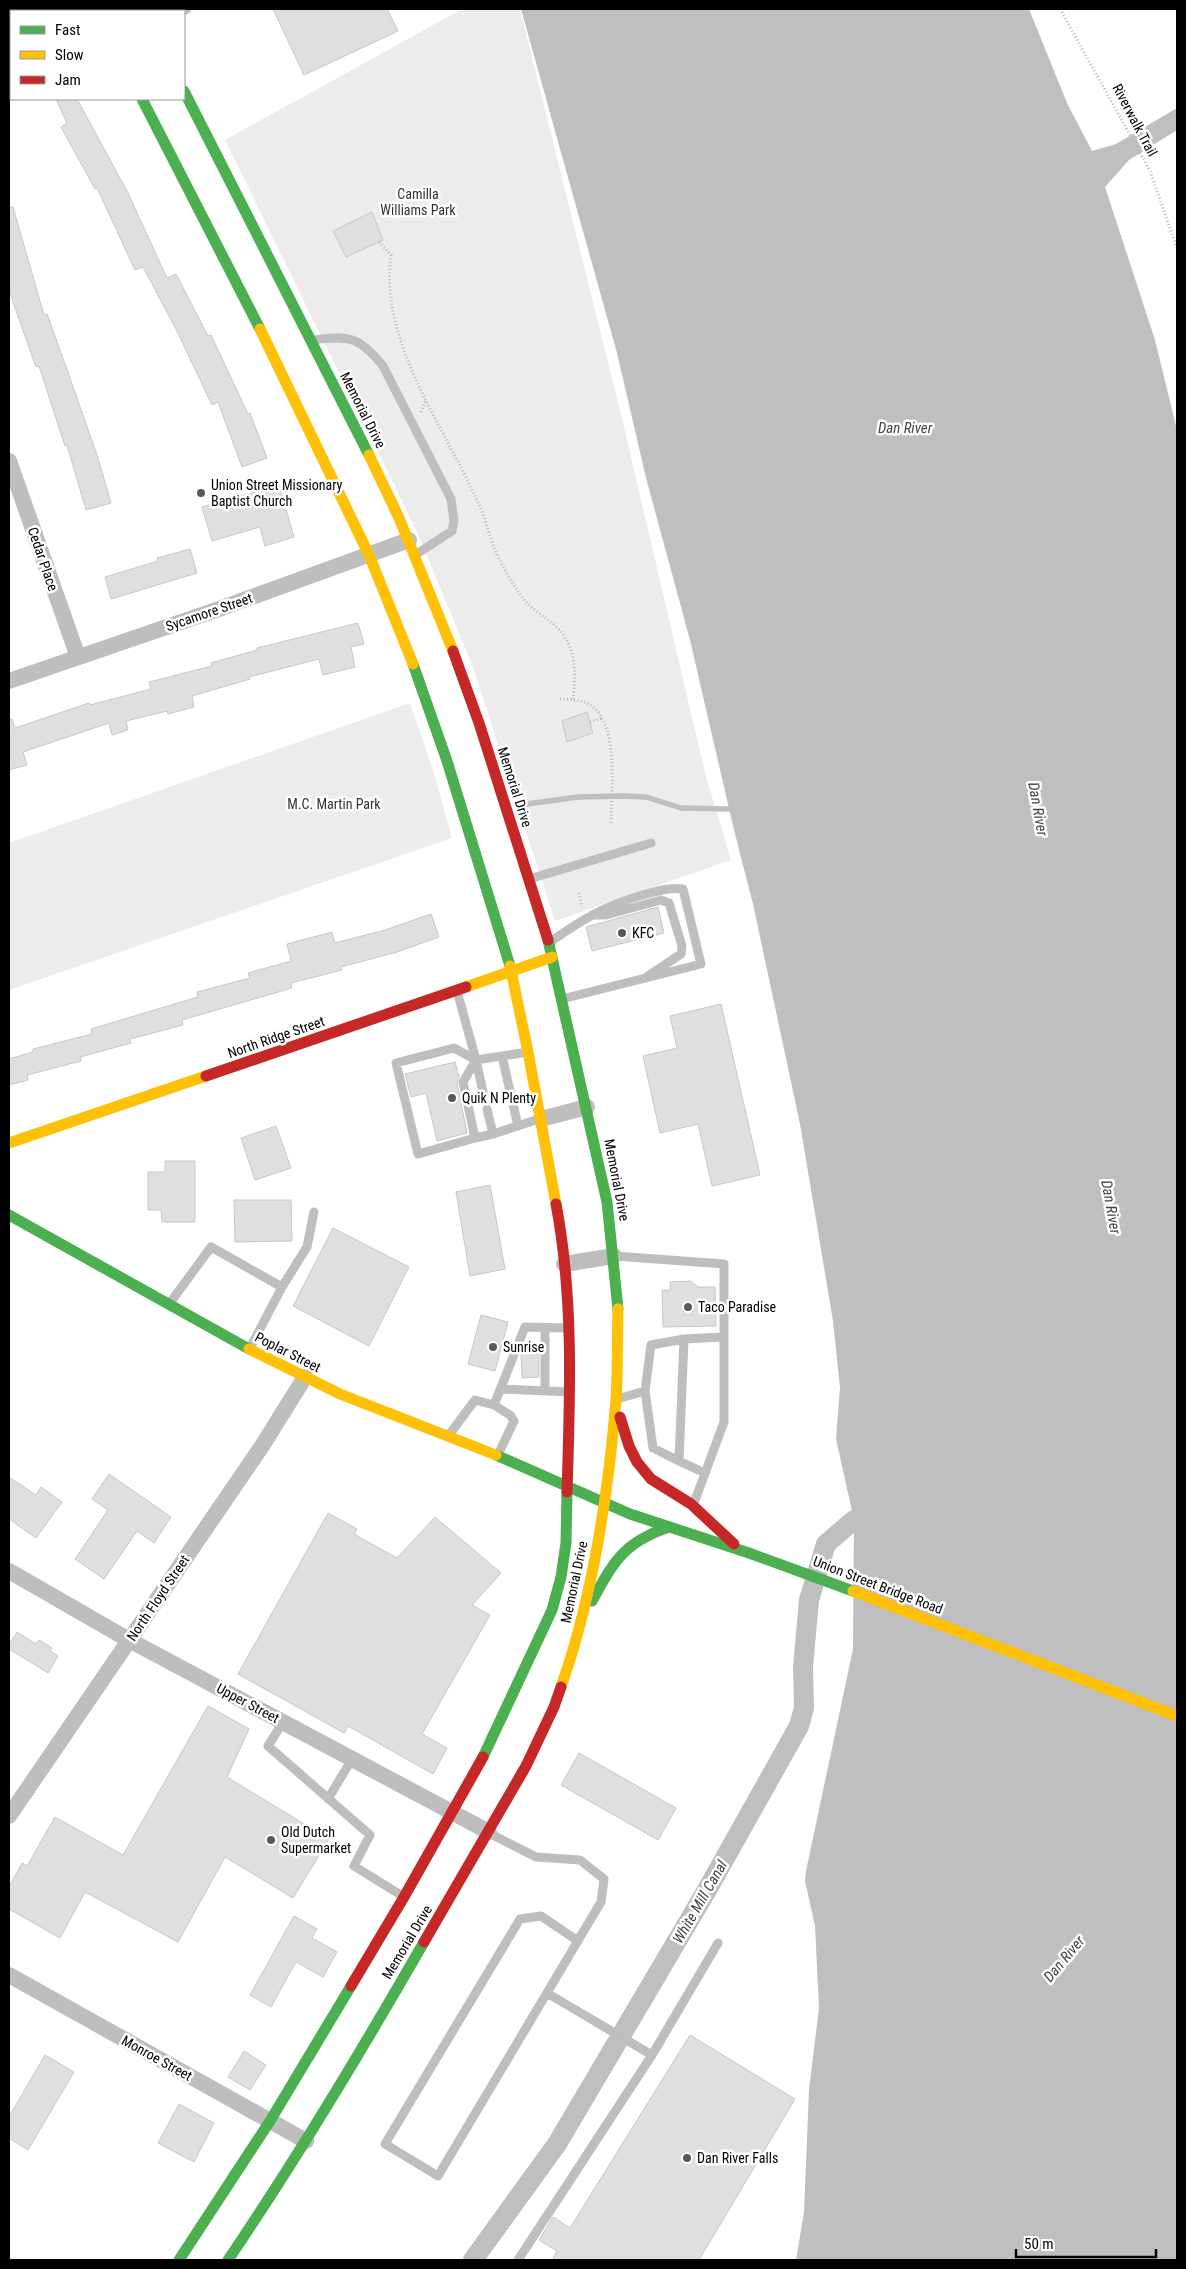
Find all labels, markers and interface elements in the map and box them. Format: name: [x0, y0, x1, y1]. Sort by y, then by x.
legend: [10, 10, 185, 100]
text: Fast: [55, 21, 80, 39]
text: Slow: [55, 46, 84, 64]
text: Jam: [55, 71, 81, 89]
street label: Riverwalk Trail: [1109, 81, 1161, 159]
park label: Camilla Williams Park: [380, 186, 456, 218]
street label: Memorial Drive: [337, 369, 389, 451]
water label: Dan River: [878, 419, 933, 437]
place label: Union Street Missionary Baptist Church: [211, 477, 343, 509]
marker: Union Street Missionary Baptist Church: [195, 487, 207, 499]
street label: Cedar Place: [25, 525, 62, 593]
street label: Sycamore Street: [164, 590, 254, 634]
street label: Memorial Drive: [495, 745, 536, 829]
water label: Dan River: [1024, 781, 1052, 838]
park label: M.C. Martin Park: [287, 796, 381, 812]
place label: KFC: [632, 925, 654, 941]
marker: KFC: [616, 927, 628, 939]
street label: North Ridge Street: [225, 1013, 327, 1061]
place label: Quik N Plenty: [462, 1090, 536, 1106]
marker: Quik N Plenty: [446, 1092, 458, 1104]
street label: Memorial Drive: [601, 1138, 633, 1223]
water label: Dan River: [1097, 1179, 1125, 1236]
place label: Taco Paradise: [698, 1299, 777, 1315]
marker: Taco Paradise: [682, 1301, 694, 1313]
street label: Poplar Street: [252, 1329, 324, 1375]
place label: Sunrise: [503, 1339, 545, 1355]
marker: Sunrise: [487, 1341, 499, 1353]
street label: Memorial Drive: [558, 1539, 591, 1624]
street label: North Floyd Street: [123, 1552, 193, 1644]
street label: Union Street Bridge Road: [811, 1553, 945, 1617]
street label: Upper Street: [214, 1680, 282, 1726]
place label: Old Dutch Supermarket: [281, 1824, 351, 1856]
marker: Old Dutch Supermarket: [265, 1834, 277, 1846]
water label: White Mill Canal: [669, 1857, 731, 1947]
street label: Memorial Drive: [379, 1902, 436, 1982]
water label: Dan River: [1040, 1932, 1089, 1986]
street label: Monroe Street: [119, 2032, 195, 2084]
place label: Dan River Falls: [697, 2150, 778, 2166]
marker: Dan River Falls: [681, 2152, 693, 2164]
scale bar: [1016, 2226, 1156, 2258]
text: 50 m: [1024, 2235, 1054, 2253]

